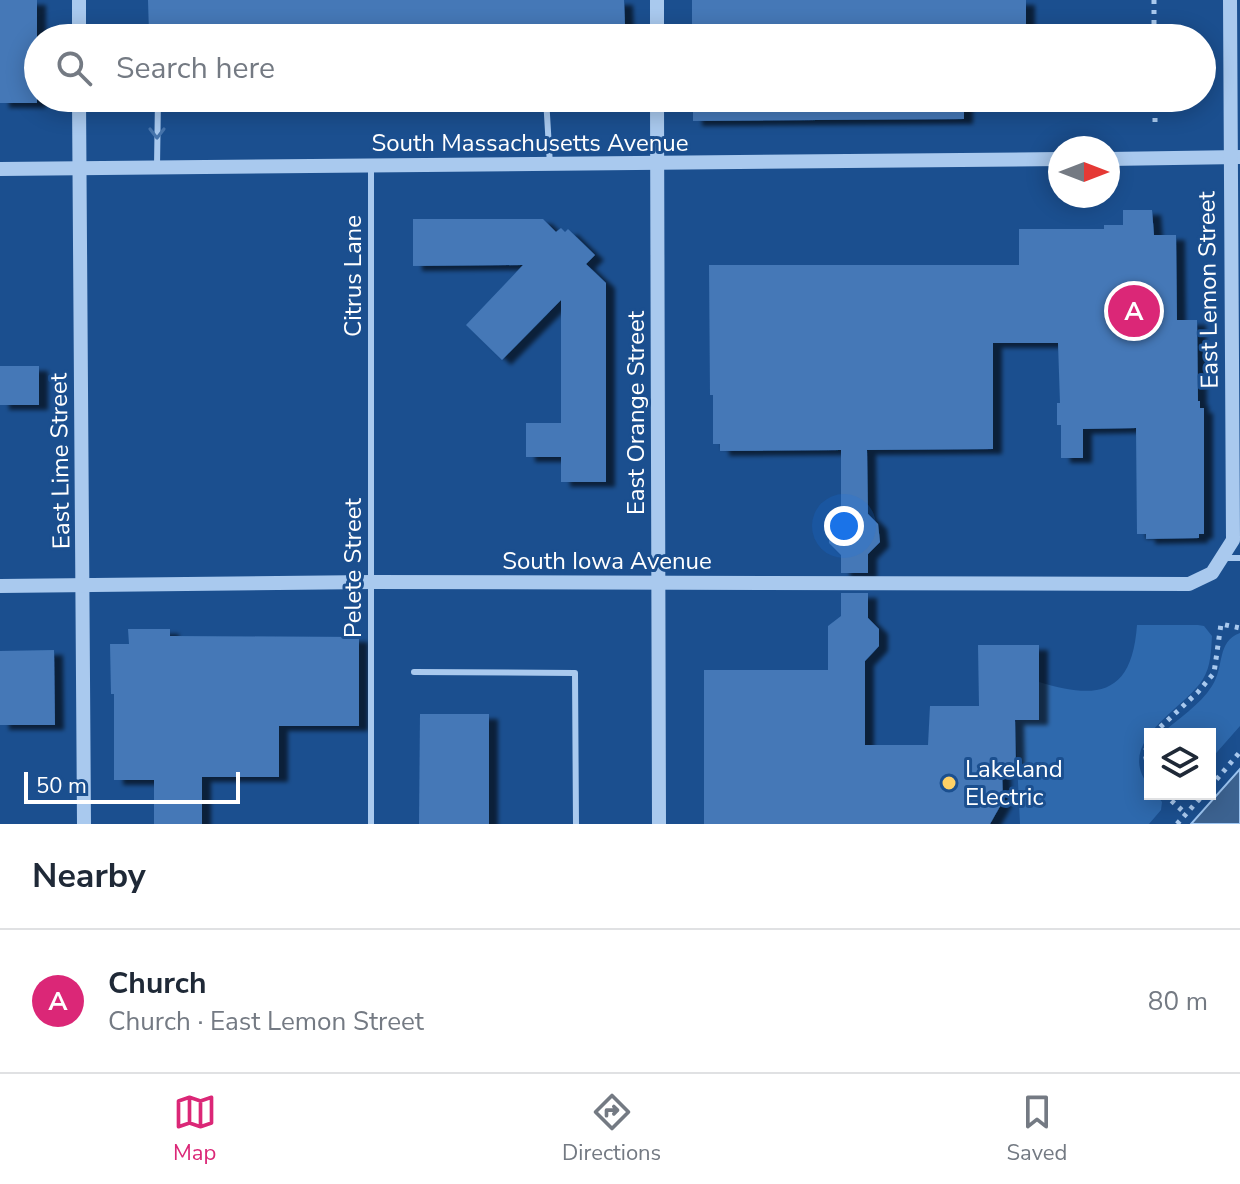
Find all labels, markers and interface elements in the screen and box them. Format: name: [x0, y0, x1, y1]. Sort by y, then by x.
search box: [24, 24, 1216, 112]
icon: search: [52, 46, 96, 90]
text: Search here: [116, 48, 275, 89]
one-way arrow: [148, 127, 166, 140]
street label: South Massachusetts Avenue: [371, 127, 689, 159]
north arrow: [1048, 136, 1120, 208]
street label: East Lemon Street: [1190, 190, 1226, 389]
street label: Citrus Lane: [337, 215, 369, 337]
pin: A: [1108, 281, 1160, 341]
street label: East Orange Street: [620, 310, 652, 515]
street label: East Lime Street: [42, 372, 78, 549]
street label: Pelete Street: [337, 497, 369, 638]
your location: [824, 506, 864, 546]
street label: South Iowa Avenue: [502, 545, 712, 577]
map controls: [1144, 728, 1216, 800]
button: layers: [1144, 728, 1216, 800]
place label: Lakeland Electric: [965, 753, 1063, 813]
scale bar: [24, 768, 240, 804]
text: 50 m: [36, 771, 87, 801]
marker: Lakeland Electric: [940, 774, 958, 792]
text: Nearby: [32, 853, 146, 899]
text: Church: [108, 963, 207, 1004]
text: A: [48, 984, 68, 1019]
text: 80 m: [1148, 984, 1208, 1019]
text: Church · East Lemon Street: [108, 1004, 424, 1039]
tab: Map: [173, 1090, 217, 1168]
tab: Directions: [562, 1090, 661, 1168]
tab: Saved: [1007, 1090, 1067, 1168]

